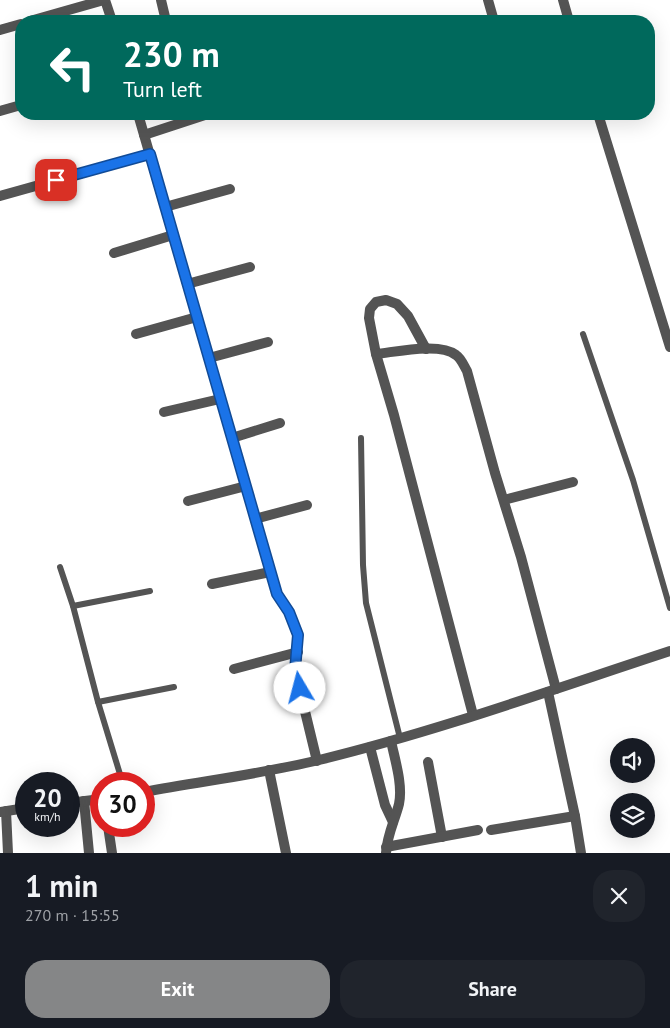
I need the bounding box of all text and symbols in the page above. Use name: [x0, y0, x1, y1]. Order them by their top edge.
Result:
text: 230 m: [123, 31, 220, 77]
icon: left: [40, 35, 105, 100]
text: Turn left: [123, 75, 202, 103]
pin: [35, 159, 77, 201]
icon: arrive: [42, 166, 70, 194]
position arrow: [273, 661, 325, 713]
map controls: [610, 738, 655, 838]
button: sound: [610, 738, 655, 783]
speed limit sign: 30: [90, 772, 155, 837]
text: 20: [33, 782, 62, 814]
button: layers: [610, 793, 655, 838]
text: km/h: [34, 809, 61, 824]
text: 1 min: [25, 866, 98, 905]
button: close: [593, 870, 645, 922]
text: 270 m · 15:55: [25, 905, 120, 925]
button: Exit: [25, 960, 330, 1018]
button: Share: [340, 960, 645, 1018]

